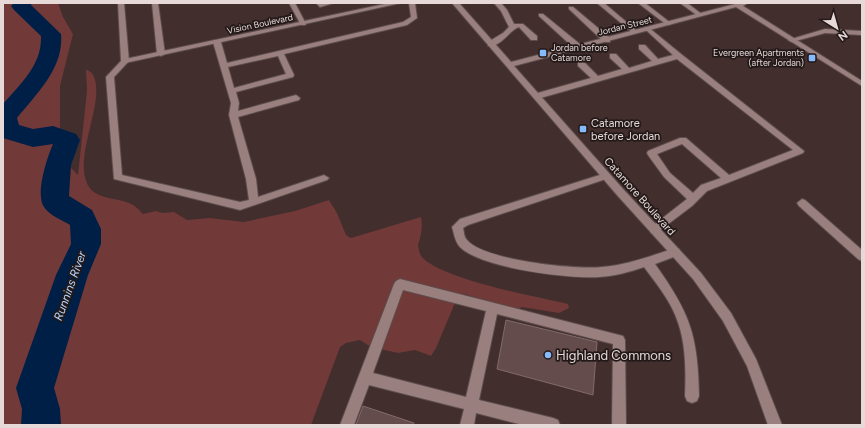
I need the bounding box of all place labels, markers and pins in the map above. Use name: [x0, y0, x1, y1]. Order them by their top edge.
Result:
place label: Jordan before Catamore: [551, 42, 608, 63]
place label: Evergreen Apartments (after Jordan): [713, 47, 804, 68]
marker: Jordan before Catamore: [538, 48, 548, 58]
marker: Evergreen Apartments (after Jordan): [807, 53, 817, 63]
place label: Catamore before Jordan: [591, 117, 660, 143]
marker: Catamore before Jordan: [578, 124, 588, 134]
place label: Highland Commons: [556, 348, 671, 363]
marker: Highland Commons: [543, 350, 553, 360]

